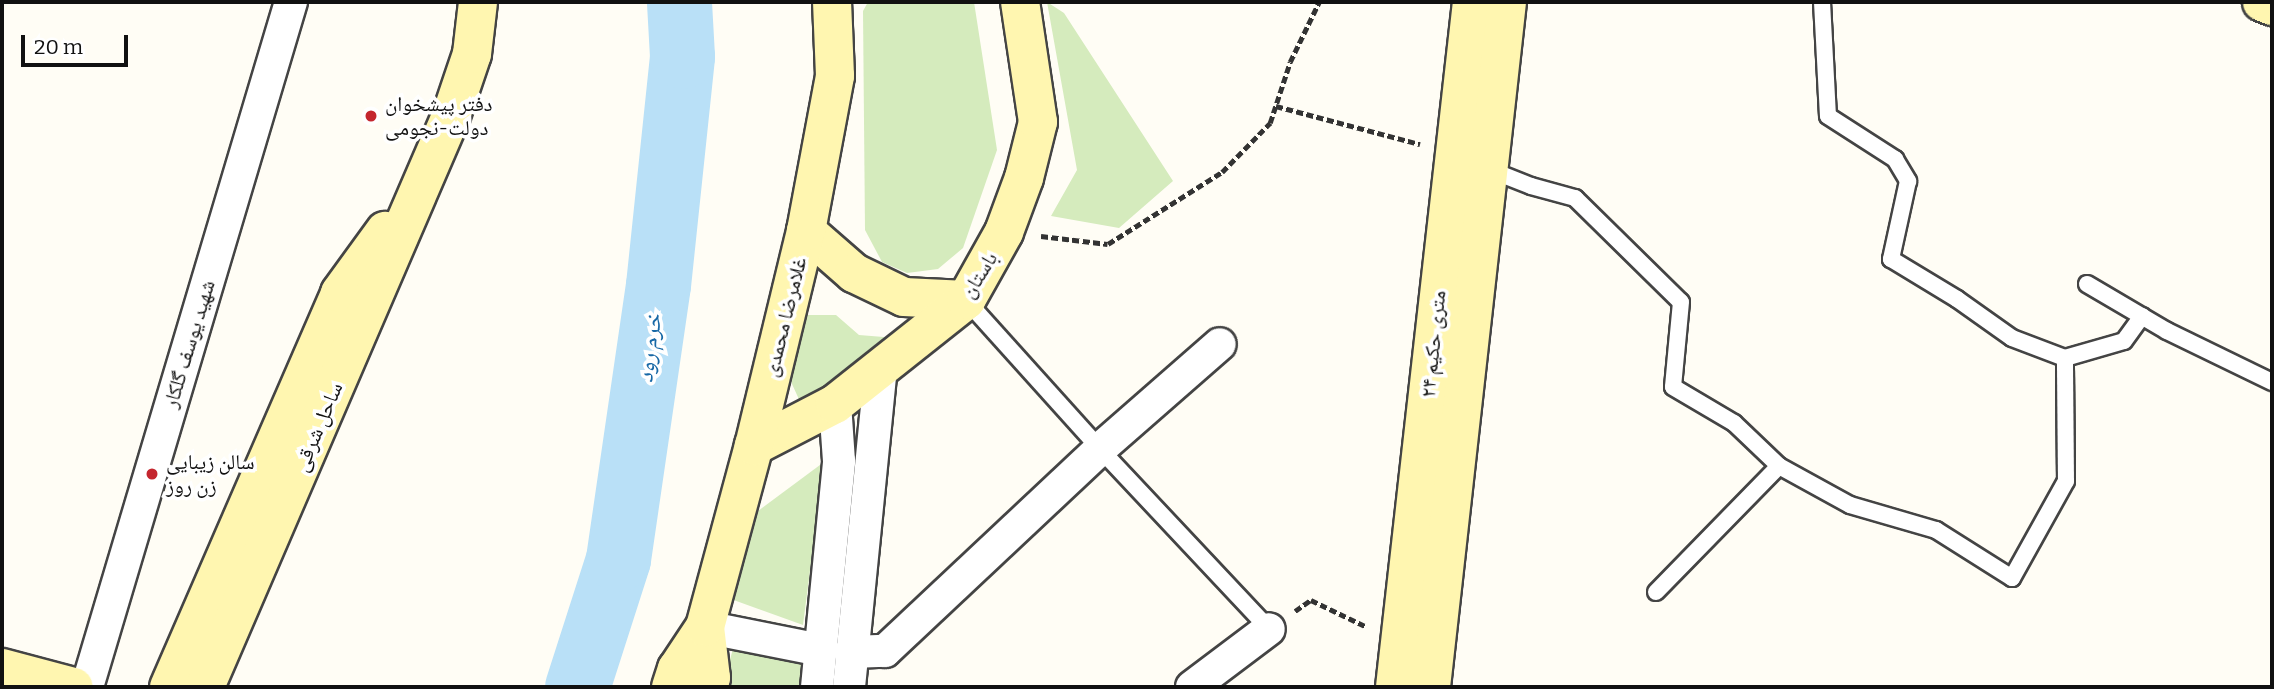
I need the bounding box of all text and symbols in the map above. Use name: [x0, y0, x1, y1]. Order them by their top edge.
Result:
scale bar: [24, 21, 131, 65]
text: 20 m: [34, 34, 83, 60]
place label: دفتر پیشخوان دولت-نجومی: [385, 91, 493, 141]
marker: دفتر پیشخوان دولت-نجومی: [363, 108, 379, 124]
street label: باستان: [955, 247, 1003, 303]
street label: غلامرضا محمدی: [758, 254, 812, 380]
street label: شهید یوسف گلکار: [158, 277, 220, 411]
street label: ۲۴ متری حکیم: [1415, 289, 1451, 399]
water label: خرم رود: [631, 312, 667, 384]
street label: ساحل شرقی: [288, 379, 348, 475]
place label: سالن زیبایی زن روز: [166, 449, 254, 499]
marker: سالن زیبایی زن روز: [144, 466, 160, 482]

